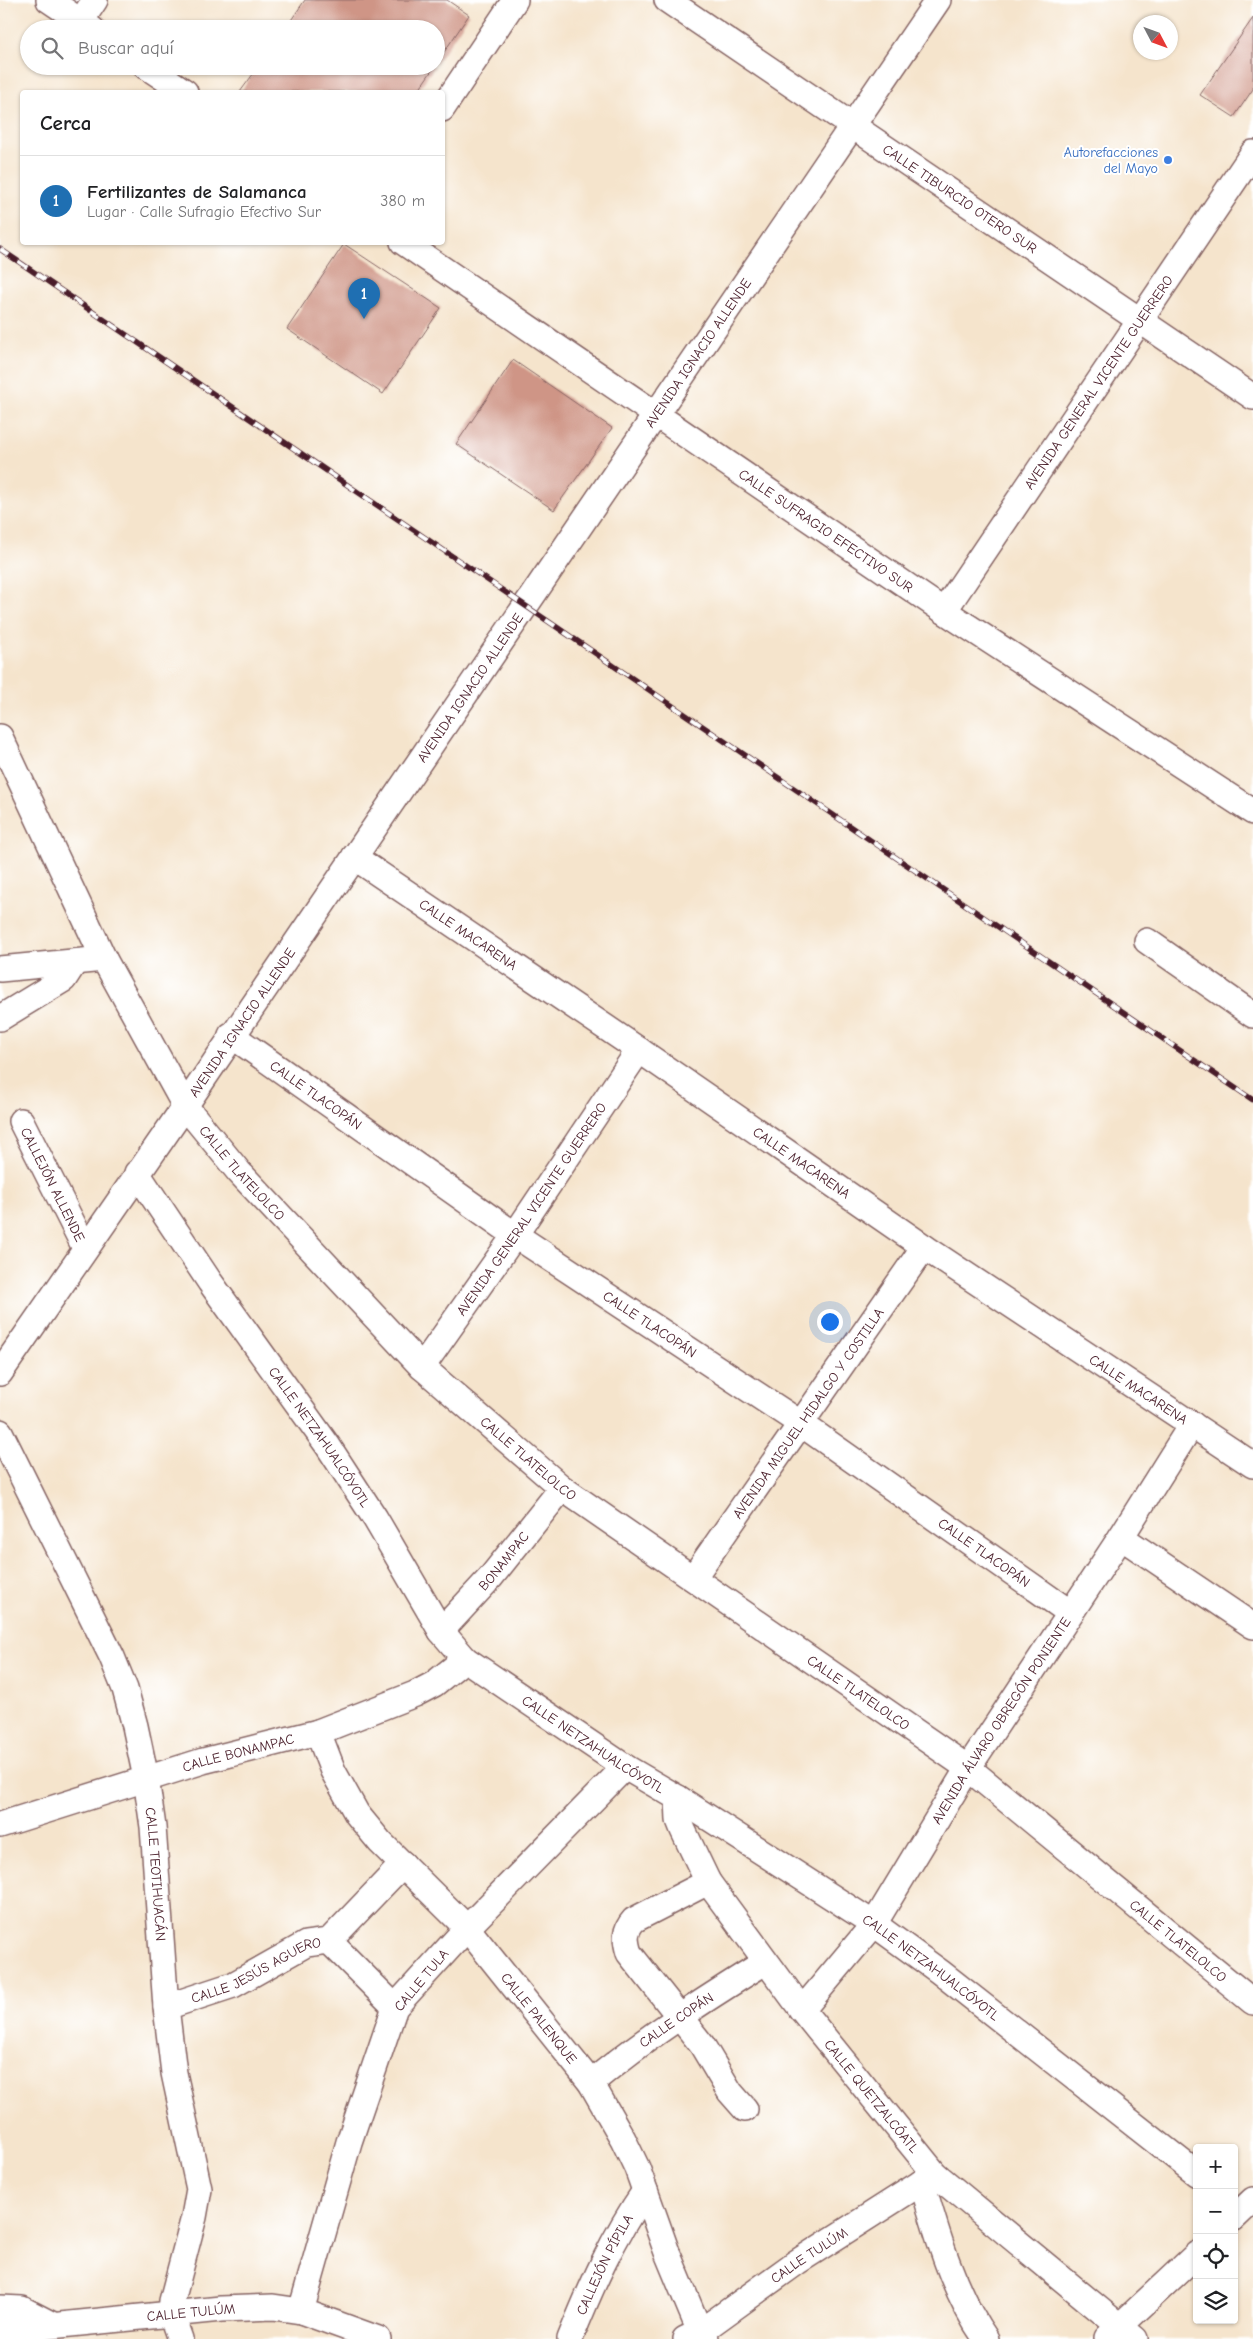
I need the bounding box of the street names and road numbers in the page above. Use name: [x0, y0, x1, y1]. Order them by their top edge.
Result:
street label: CALLE TIBURCIO OTERO SUR: [879, 141, 1040, 257]
street label: AVENIDA GENERAL VICENTE GUERRERO: [1021, 272, 1177, 493]
street label: AVENIDA IGNACIO ALLENDE: [641, 275, 755, 431]
street label: CALLE SUFRAGIO EFECTIVO SUR: [735, 465, 916, 596]
street label: AVENIDA IGNACIO ALLENDE: [414, 610, 527, 766]
street label: CALLE MACARENA: [416, 896, 520, 974]
street label: AVENIDA IGNACIO ALLENDE: [186, 945, 299, 1101]
street label: CALLE TLACOPÁN: [266, 1057, 365, 1133]
street label: AVENIDA GENERAL VICENTE GUERRERO: [453, 1100, 610, 1319]
street label: CALLE TLATELOLCO: [195, 1122, 288, 1224]
street label: CALLE MACARENA: [749, 1123, 853, 1202]
street label: CALLEJÓN ALLENDE: [17, 1125, 88, 1245]
street label: CALLE TLACOPÁN: [600, 1287, 700, 1361]
street label: AVENIDA MIGUEL HIDALGO Y COSTILLA: [729, 1305, 888, 1522]
street label: CALLE MACARENA: [1086, 1351, 1191, 1428]
street label: CALLE NETZAHUALCÓYOTL: [265, 1364, 374, 1511]
street label: CALLE TLATELOLCO: [477, 1413, 579, 1504]
street label: CALLE TLACOPÁN: [935, 1515, 1033, 1591]
street label: BONAMPAC: [475, 1528, 533, 1594]
street label: AVENIDA ÁLVARO OBREGÓN PONIENTE: [928, 1614, 1075, 1827]
street label: CALLE TLATELOLCO: [804, 1652, 913, 1734]
street label: CALLE NETZAHUALCÓYOTL: [518, 1692, 667, 1797]
street label: CALLE BONAMPAC: [180, 1730, 296, 1776]
street label: CALLE TEOTIHUACÁN: [141, 1806, 169, 1942]
street label: CALLE TLATELOLCO: [1126, 1896, 1230, 1986]
street label: CALLE NETZAHUALCÓYOTL: [859, 1911, 1003, 2024]
street label: CALLE JESÚS AGUERO: [189, 1934, 322, 2007]
street label: CALLE TULA: [390, 1946, 452, 2015]
street label: CALLE PALENQUE: [497, 1969, 580, 2067]
street label: CALLE COPÁN: [636, 1989, 717, 2052]
street label: CALLE QUETZALCÓATL: [820, 2036, 922, 2156]
street label: CALLEJÓN PÍPILA: [573, 2211, 637, 2318]
street label: CALLE TULÚM: [767, 2224, 851, 2287]
street label: CALLE TULÚM: [146, 2300, 236, 2325]

